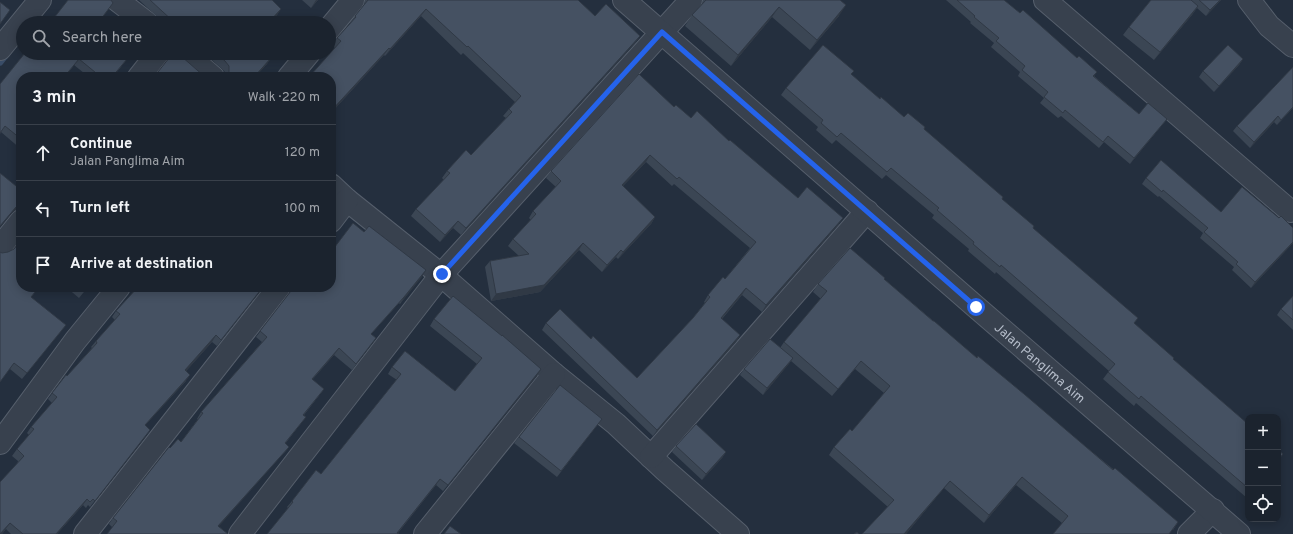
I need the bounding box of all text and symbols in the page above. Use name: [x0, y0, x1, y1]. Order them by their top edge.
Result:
search box: [16, 16, 336, 60]
icon: search: [30, 27, 52, 49]
text: Search here: [62, 29, 142, 48]
text: 3 min: [32, 87, 76, 109]
text: Walk · 220 m: [248, 90, 320, 106]
text: Continue: [70, 135, 132, 154]
icon: ahead: [32, 142, 54, 164]
text: 120 m: [285, 145, 320, 161]
text: Jalan Panglima Aim: [70, 154, 185, 170]
icon: left: [32, 198, 54, 220]
text: Turn left: [70, 199, 130, 218]
text: 100 m: [284, 201, 320, 217]
icon: arrive: [32, 254, 54, 276]
text: Arrive at destination: [70, 255, 213, 274]
route end: [433, 265, 451, 283]
route start: [967, 298, 985, 316]
street label: Jalan Panglima Aim: [990, 320, 1088, 408]
map controls: [1245, 414, 1281, 522]
button: +: [1245, 414, 1281, 450]
button: −: [1245, 450, 1281, 486]
button: locate: [1245, 486, 1281, 522]

